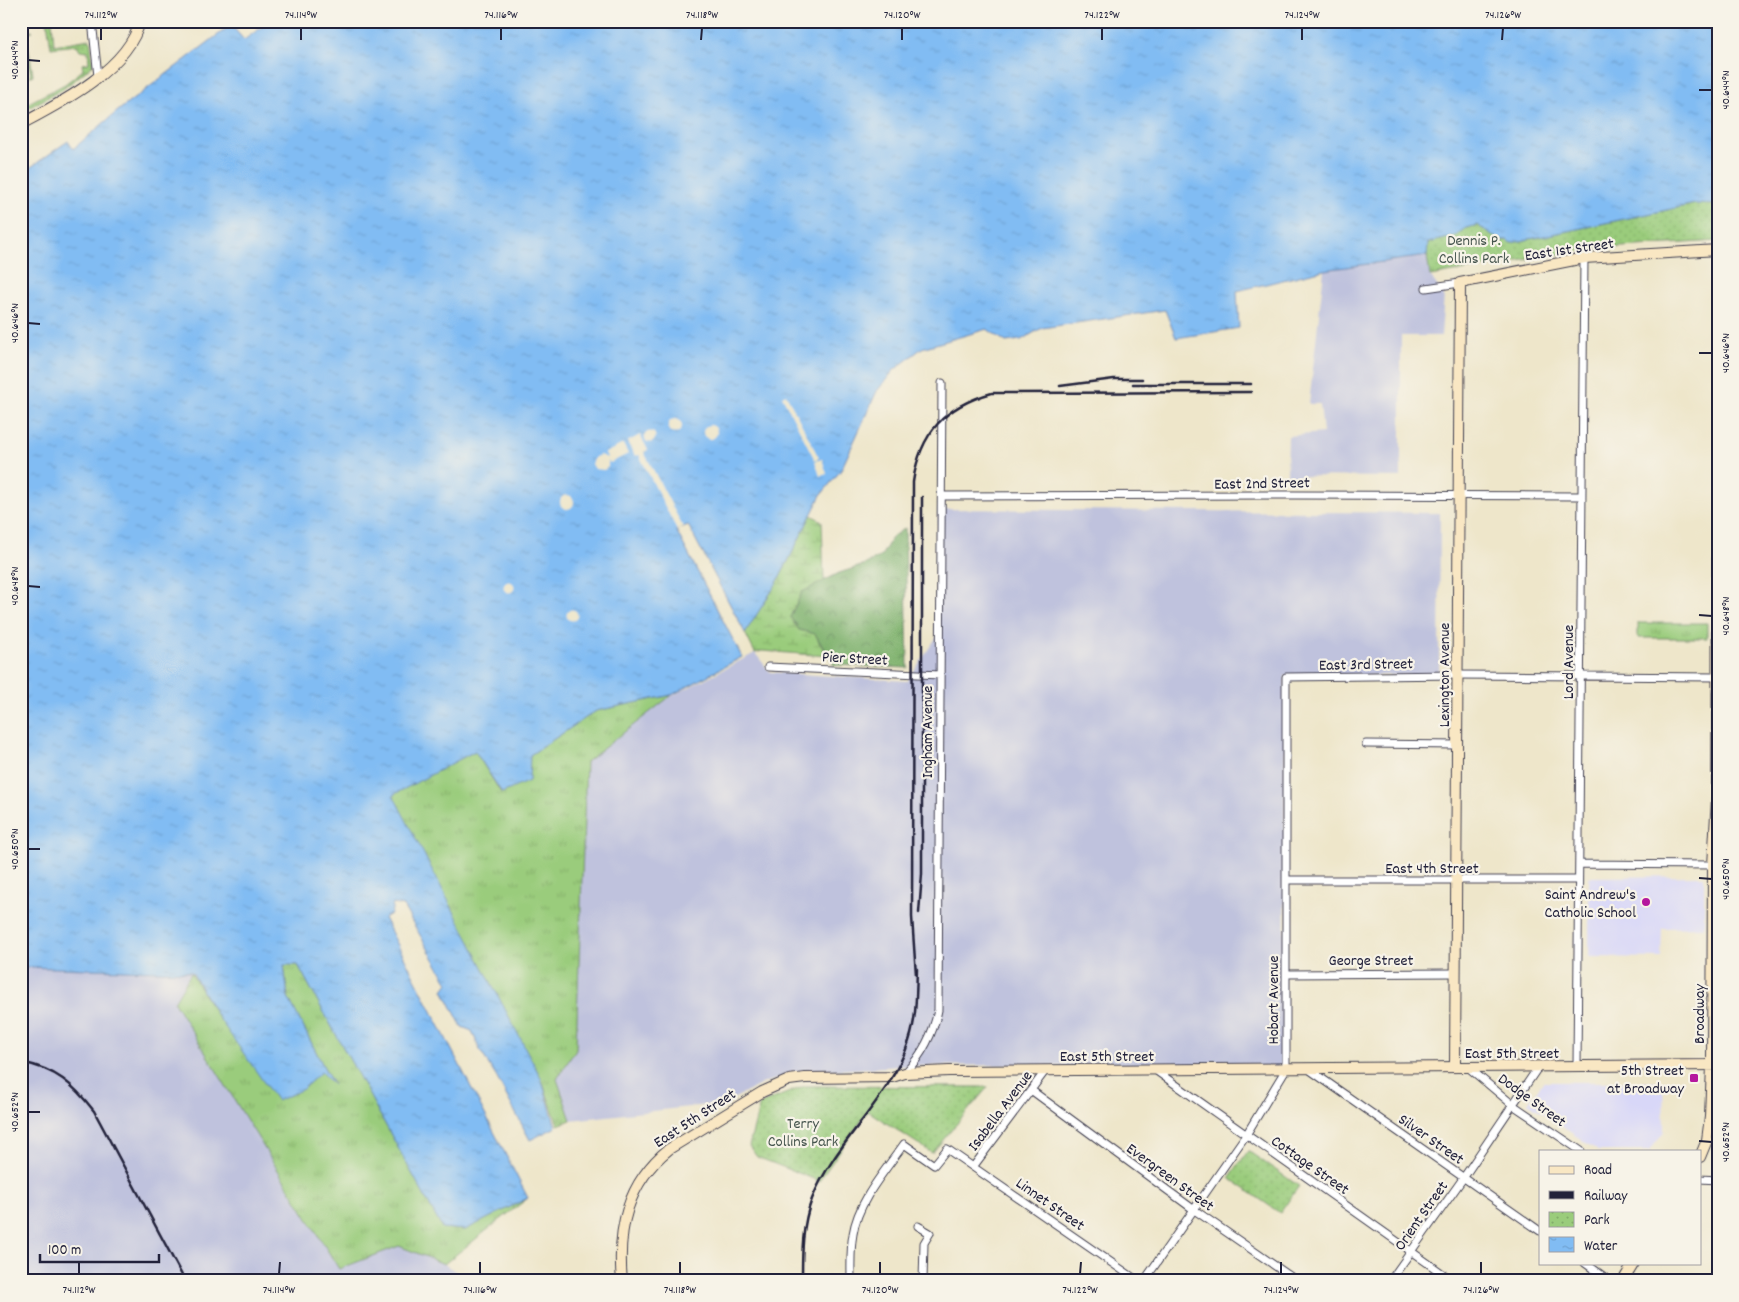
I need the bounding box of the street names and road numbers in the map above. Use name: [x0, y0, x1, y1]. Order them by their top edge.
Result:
street label: East 1st Street: [1523, 233, 1615, 268]
street label: East 2nd Street: [1214, 472, 1310, 497]
street label: Lexington Avenue: [1434, 623, 1457, 727]
street label: Lord Avenue: [1558, 625, 1581, 699]
street label: Pier Street: [821, 646, 888, 673]
street label: East 3rd Street: [1319, 653, 1413, 678]
street label: Ingham Avenue: [917, 686, 940, 778]
street label: East 4th Street: [1385, 858, 1479, 881]
street label: George Street: [1329, 950, 1413, 973]
street label: Hobart Avenue: [1263, 955, 1286, 1045]
street label: Broadway: [1689, 984, 1712, 1044]
street label: East 5th Street: [1465, 1043, 1559, 1066]
street label: East 5th Street: [1060, 1046, 1154, 1069]
street label: Isabella Avenue: [963, 1066, 1039, 1157]
street label: Dodge Street: [1493, 1068, 1571, 1134]
street label: East 5th Street: [650, 1084, 741, 1154]
street label: Silver Street: [1393, 1109, 1468, 1171]
street label: Cottage Street: [1266, 1131, 1353, 1202]
street label: Evergreen Street: [1121, 1138, 1218, 1218]
street label: Linnet Street: [1010, 1173, 1089, 1237]
street label: Orient Street: [1389, 1177, 1455, 1256]

